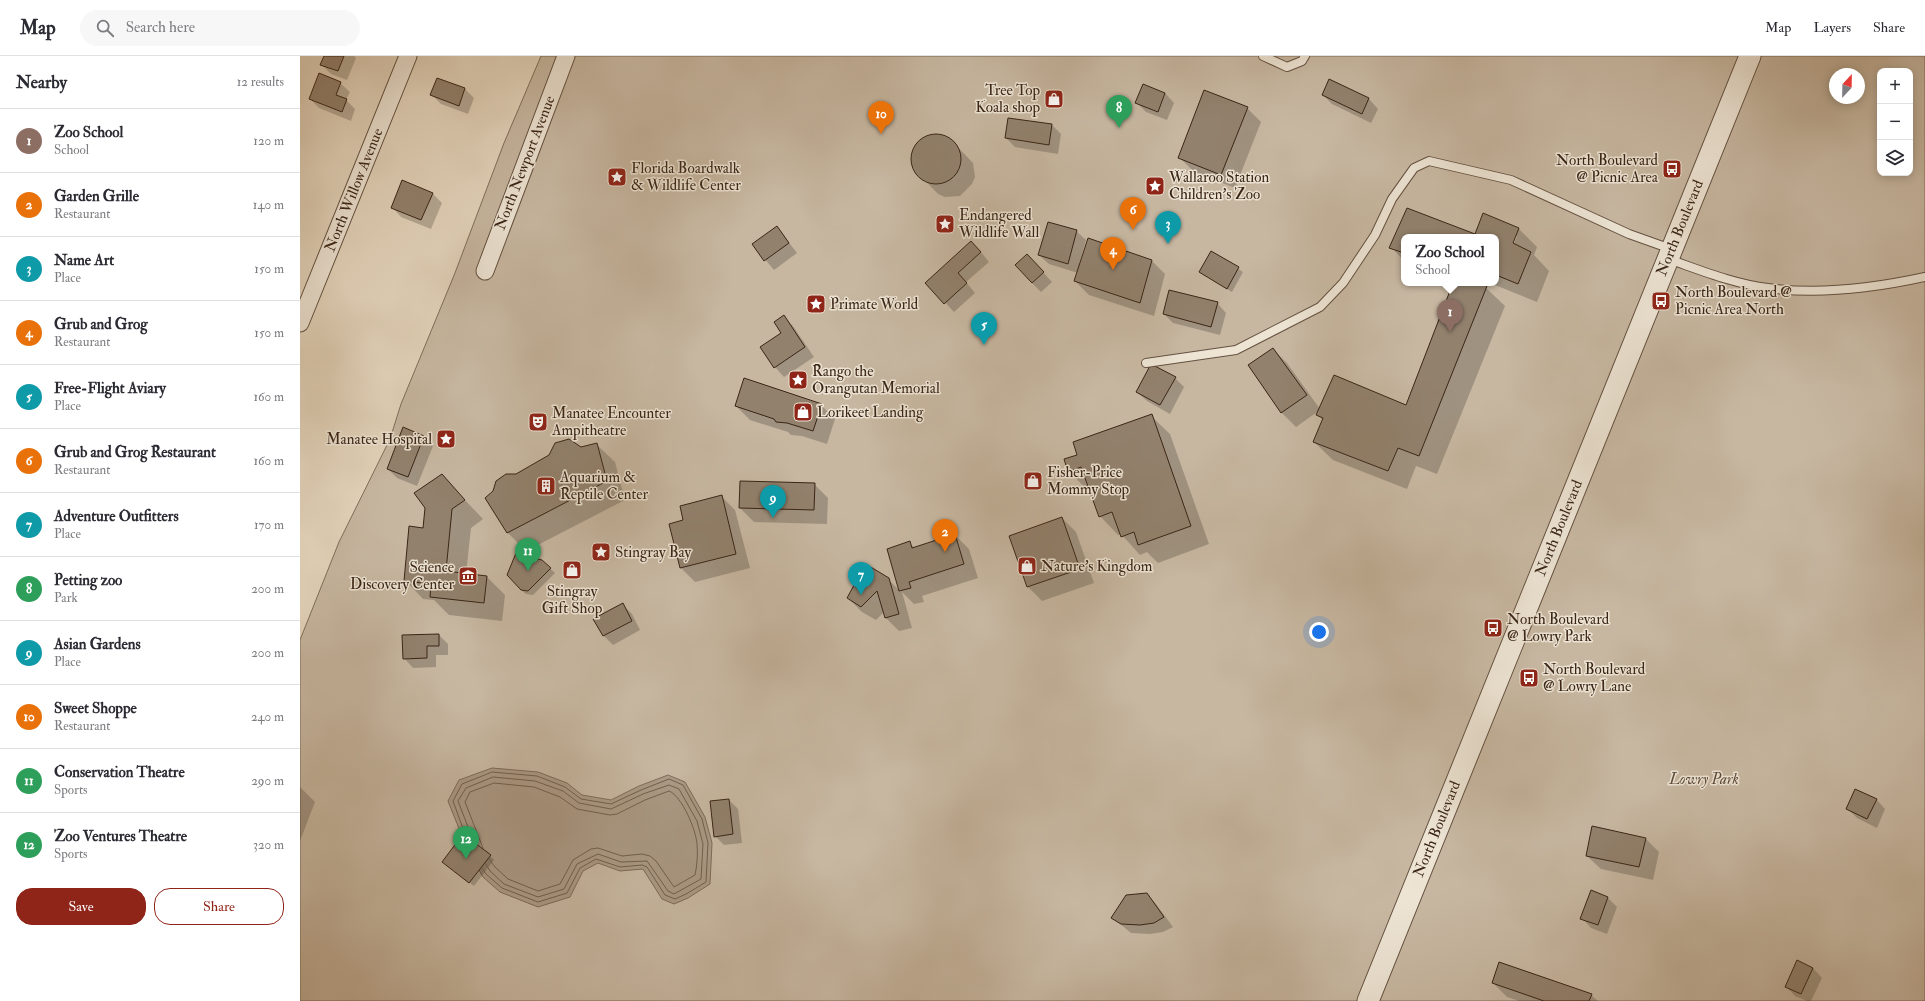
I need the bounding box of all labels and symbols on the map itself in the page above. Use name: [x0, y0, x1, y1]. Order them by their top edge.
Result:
north arrow: [1829, 68, 1865, 104]
place label: Tree Top Koala shop: [975, 81, 1040, 118]
shop icon: Tree Top Koala shop: [1043, 88, 1065, 110]
street label: North Newport Avenue: [491, 93, 560, 233]
pin: 8: [1106, 95, 1132, 128]
pin: 10: [868, 101, 894, 134]
street label: North Willow Avenue: [321, 125, 387, 255]
place label: North Boulevard @ Picnic Area: [1556, 151, 1659, 187]
bus stop icon: North Boulevard @ Picnic Area: [1661, 158, 1683, 180]
place label: Florida Boardwalk & Wildlife Center: [631, 159, 741, 195]
place icon: Florida Boardwalk & Wildlife Center: [606, 166, 628, 188]
place label: Wallaroo Station Children's Zoo: [1168, 168, 1269, 204]
place icon: Wallaroo Station Children's Zoo: [1144, 175, 1166, 197]
street label: North Boulevard: [1652, 177, 1708, 279]
pin: 6: [1120, 197, 1146, 230]
place label: Endangered Wildlife Wall: [958, 206, 1039, 242]
pin: 3: [1155, 211, 1181, 244]
place icon: Endangered Wildlife Wall: [934, 213, 956, 235]
pin: 4: [1100, 237, 1126, 270]
place label: North Boulevard @ Picnic Area North: [1675, 283, 1792, 319]
bus stop icon: North Boulevard @ Picnic Area North: [1650, 290, 1672, 312]
place icon: Primate World: [805, 293, 827, 315]
place label: Primate World: [830, 295, 919, 314]
pin: 1: [1437, 299, 1463, 332]
pin: 5: [971, 312, 997, 345]
place label: Rango the Orangutan Memorial: [812, 362, 940, 398]
place icon: Rango the Orangutan Memorial: [787, 369, 809, 391]
shop icon: Lorikeet Landing: [792, 401, 814, 423]
place label: Lorikeet Landing: [817, 403, 924, 422]
place label: Manatee Encounter Ampitheatre: [551, 404, 671, 441]
theatre icon: Manatee Encounter Ampitheatre: [527, 411, 549, 433]
place icon: Manatee Hospital: [435, 428, 457, 450]
place label: Manatee Hospital: [326, 430, 432, 450]
place label: Fisher-Price Mommy Stop: [1047, 463, 1130, 500]
place label: Aquarium & Reptile Center: [559, 468, 649, 505]
shop icon: Fisher-Price Mommy Stop: [1022, 470, 1044, 492]
building icon: Aquarium & Reptile Center: [535, 475, 557, 497]
street label: North Boulevard: [1531, 477, 1587, 579]
pin: 9: [760, 485, 786, 518]
pin: 2: [932, 519, 958, 552]
pin: 11: [515, 538, 541, 571]
place icon: Stingray Bay: [590, 541, 612, 563]
place label: Stingray Bay: [615, 543, 692, 562]
shop icon: Nature's Kingdom: [1016, 555, 1038, 577]
place label: Nature's Kingdom: [1041, 557, 1153, 576]
place label: Science Discovery Center: [350, 558, 454, 594]
shop icon: Stingray Gift Shop: [561, 559, 583, 581]
pin: 7: [848, 562, 874, 595]
museum icon: Science Discovery Center: [457, 565, 479, 587]
place label: Stingray Gift Shop: [542, 582, 603, 619]
place label: North Boulevard @ Lowry Park: [1507, 610, 1610, 646]
bus stop icon: North Boulevard @ Lowry Park: [1482, 617, 1504, 639]
your location: [1309, 622, 1329, 642]
place label: North Boulevard @ Lowry Lane: [1543, 660, 1646, 696]
bus stop icon: North Boulevard @ Lowry Lane: [1518, 667, 1540, 689]
park label: Lowry Park: [1668, 770, 1739, 789]
street label: North Boulevard: [1409, 778, 1465, 880]
pin: 12: [453, 826, 479, 859]

